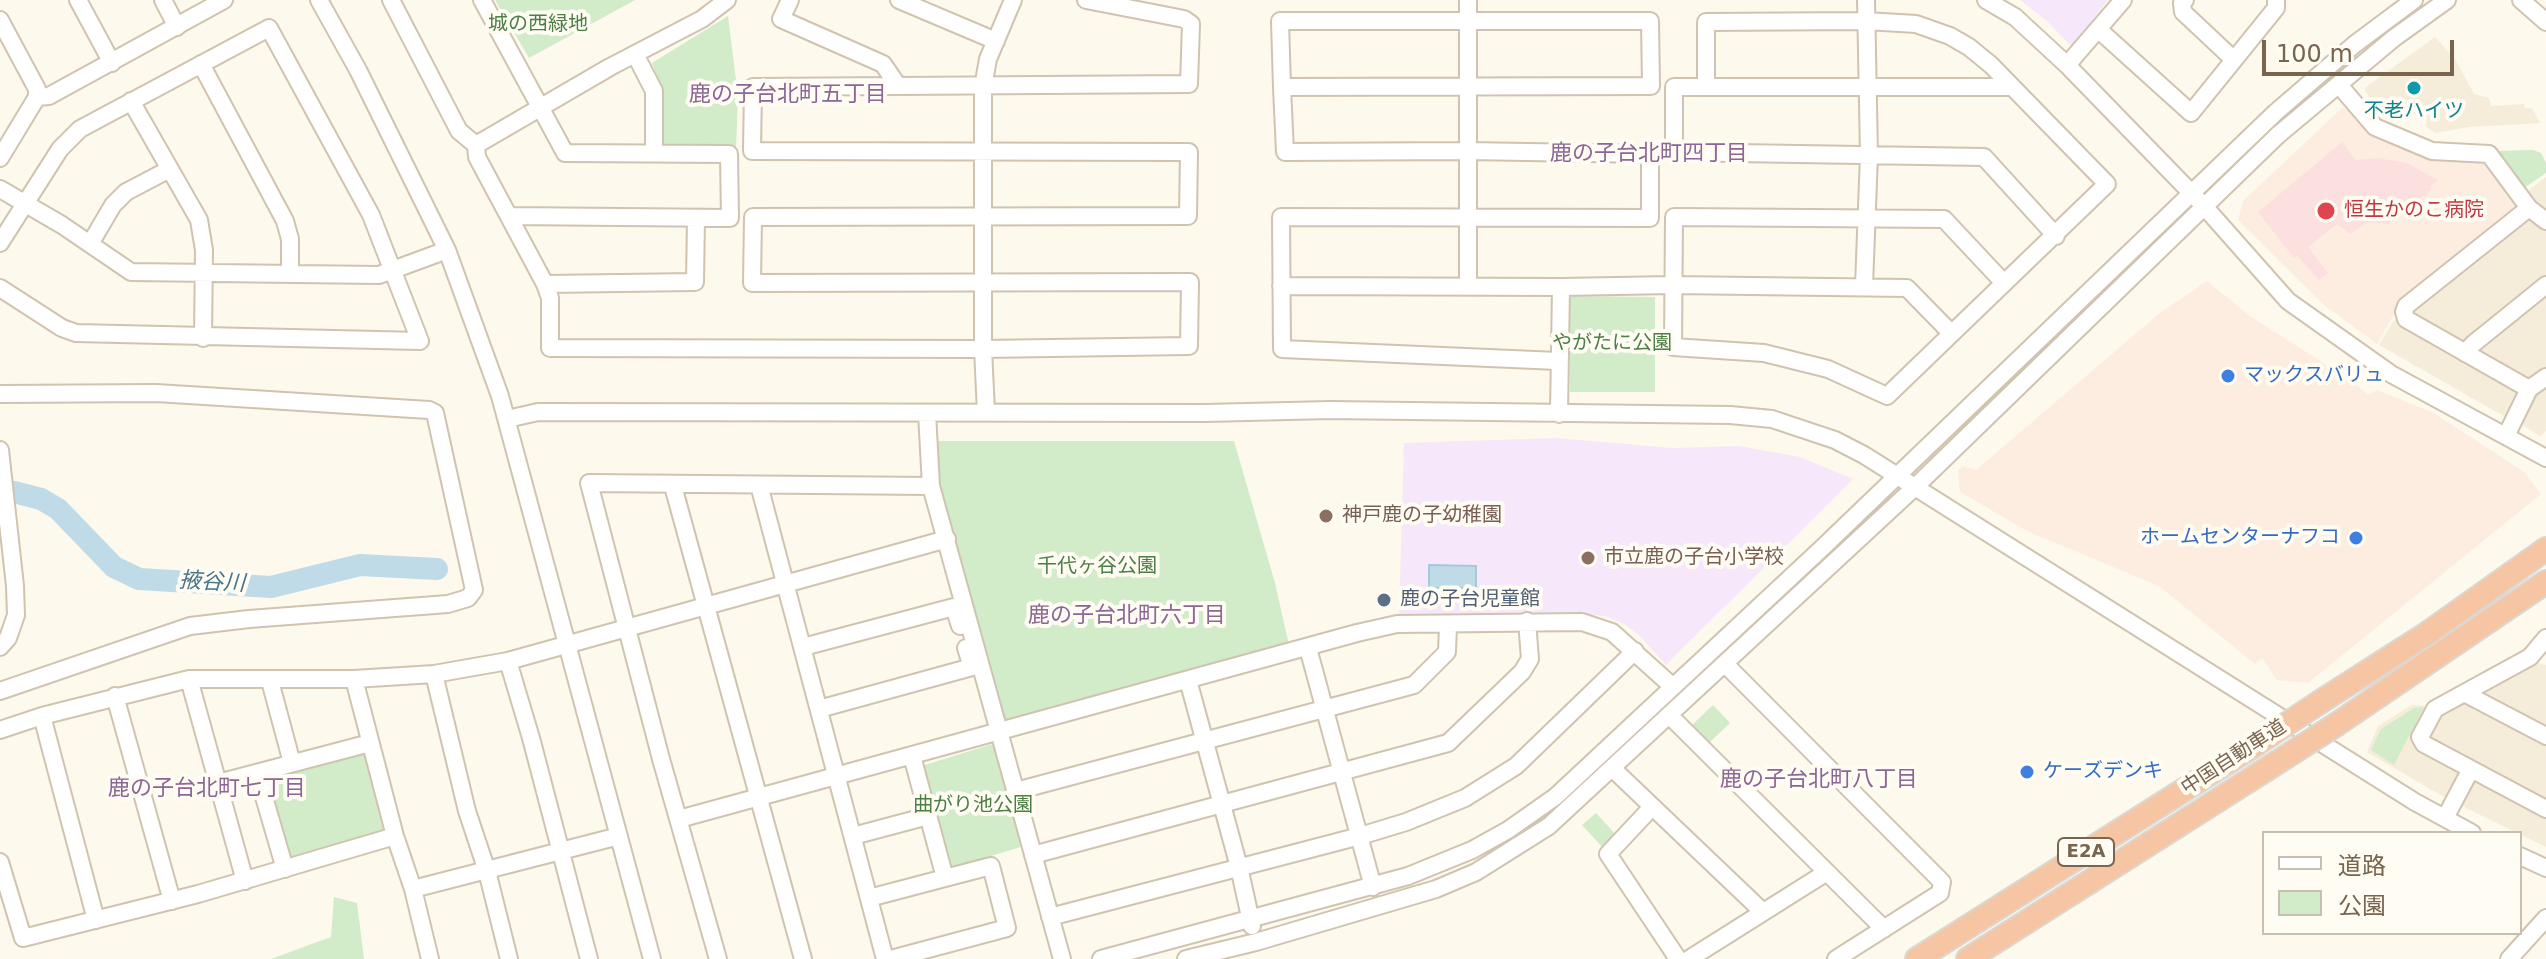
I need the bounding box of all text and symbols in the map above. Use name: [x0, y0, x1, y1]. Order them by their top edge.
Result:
park label: 城の西緑地: [488, 13, 588, 37]
scale bar: [2266, 24, 2458, 74]
text: 100 m: [2276, 40, 2353, 68]
marker: 不老ハイツ: [2405, 79, 2423, 97]
district label: 鹿の子台北町五丁目: [689, 82, 887, 108]
place label: 不老ハイツ: [2364, 100, 2464, 124]
district label: 鹿の子台北町四丁目: [1550, 141, 1748, 167]
place label: 恒生かのこ病院: [2344, 199, 2484, 223]
marker: 恒生かのこ病院: [2315, 200, 2337, 222]
park label: やがたに公園: [1552, 332, 1672, 356]
place label: マックスバリュ: [2244, 364, 2384, 388]
marker: マックスバリュ: [2219, 367, 2237, 385]
place label: 神戸鹿の子幼稚園: [1342, 504, 1502, 528]
marker: 神戸鹿の子幼稚園: [1317, 507, 1335, 525]
place label: ホームセンターナフコ: [2140, 526, 2340, 550]
marker: ホームセンターナフコ: [2347, 529, 2365, 547]
place label: 市立鹿の子台小学校: [1604, 546, 1784, 570]
marker: 市立鹿の子台小学校: [1579, 549, 1597, 567]
park label: 千代ヶ谷公園: [1037, 555, 1157, 579]
water label: 掖谷川: [178, 568, 246, 598]
place label: 鹿の子台児童館: [1400, 588, 1540, 612]
marker: 鹿の子台児童館: [1375, 591, 1393, 609]
district label: 鹿の子台北町六丁目: [1028, 603, 1226, 629]
street label: 中国自動車道: [2177, 715, 2291, 801]
place label: ケーズデンキ: [2043, 760, 2163, 784]
marker: ケーズデンキ: [2018, 763, 2036, 781]
district label: 鹿の子台北町八丁目: [1720, 767, 1918, 793]
district label: 鹿の子台北町七丁目: [108, 776, 306, 802]
park label: 曲がり池公園: [913, 794, 1033, 818]
legend: [2262, 831, 2522, 935]
road number: E2A: [2058, 838, 2114, 866]
text: 道路: [2338, 852, 2386, 880]
text: 公園: [2338, 892, 2386, 920]

